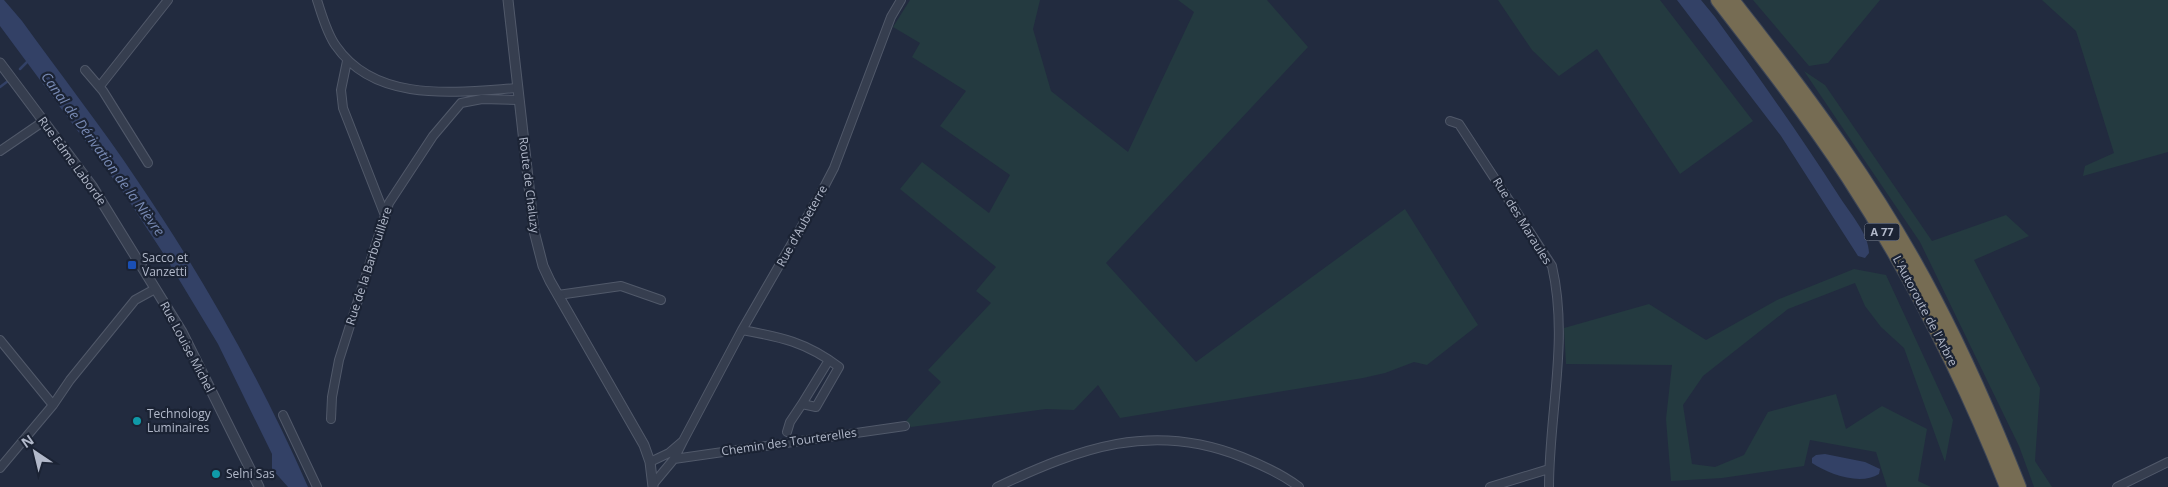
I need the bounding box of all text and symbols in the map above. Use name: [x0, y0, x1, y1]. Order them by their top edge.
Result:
water label: Canal de Dérivation de la Nièvre: [37, 68, 169, 240]
street label: Rue Edme Laborde: [34, 113, 111, 209]
street label: Route de Chaluzy: [515, 136, 544, 235]
street label: Rue des Maraules: [1489, 174, 1556, 268]
street label: Rue d'Aubeterre: [772, 182, 831, 270]
street label: Rue de la Barbouillère: [341, 204, 396, 327]
road number: A 77: [1864, 223, 1900, 240]
place label: Sacco et Vanzetti: [142, 249, 188, 280]
street label: L'Autoroute de l'Arbre: [1889, 252, 1962, 369]
marker: Sacco et Vanzetti: [126, 259, 138, 271]
street label: Rue Louise Michel: [156, 298, 219, 395]
place label: Technology Luminaires: [147, 405, 212, 436]
marker: Technology Luminaires: [131, 415, 143, 427]
street label: Chemin des Tourterelles: [720, 424, 858, 459]
north arrow: [10, 427, 60, 477]
text: N: [17, 430, 37, 452]
place label: Selni Sas: [226, 465, 275, 482]
marker: Selni Sas: [210, 468, 222, 480]

